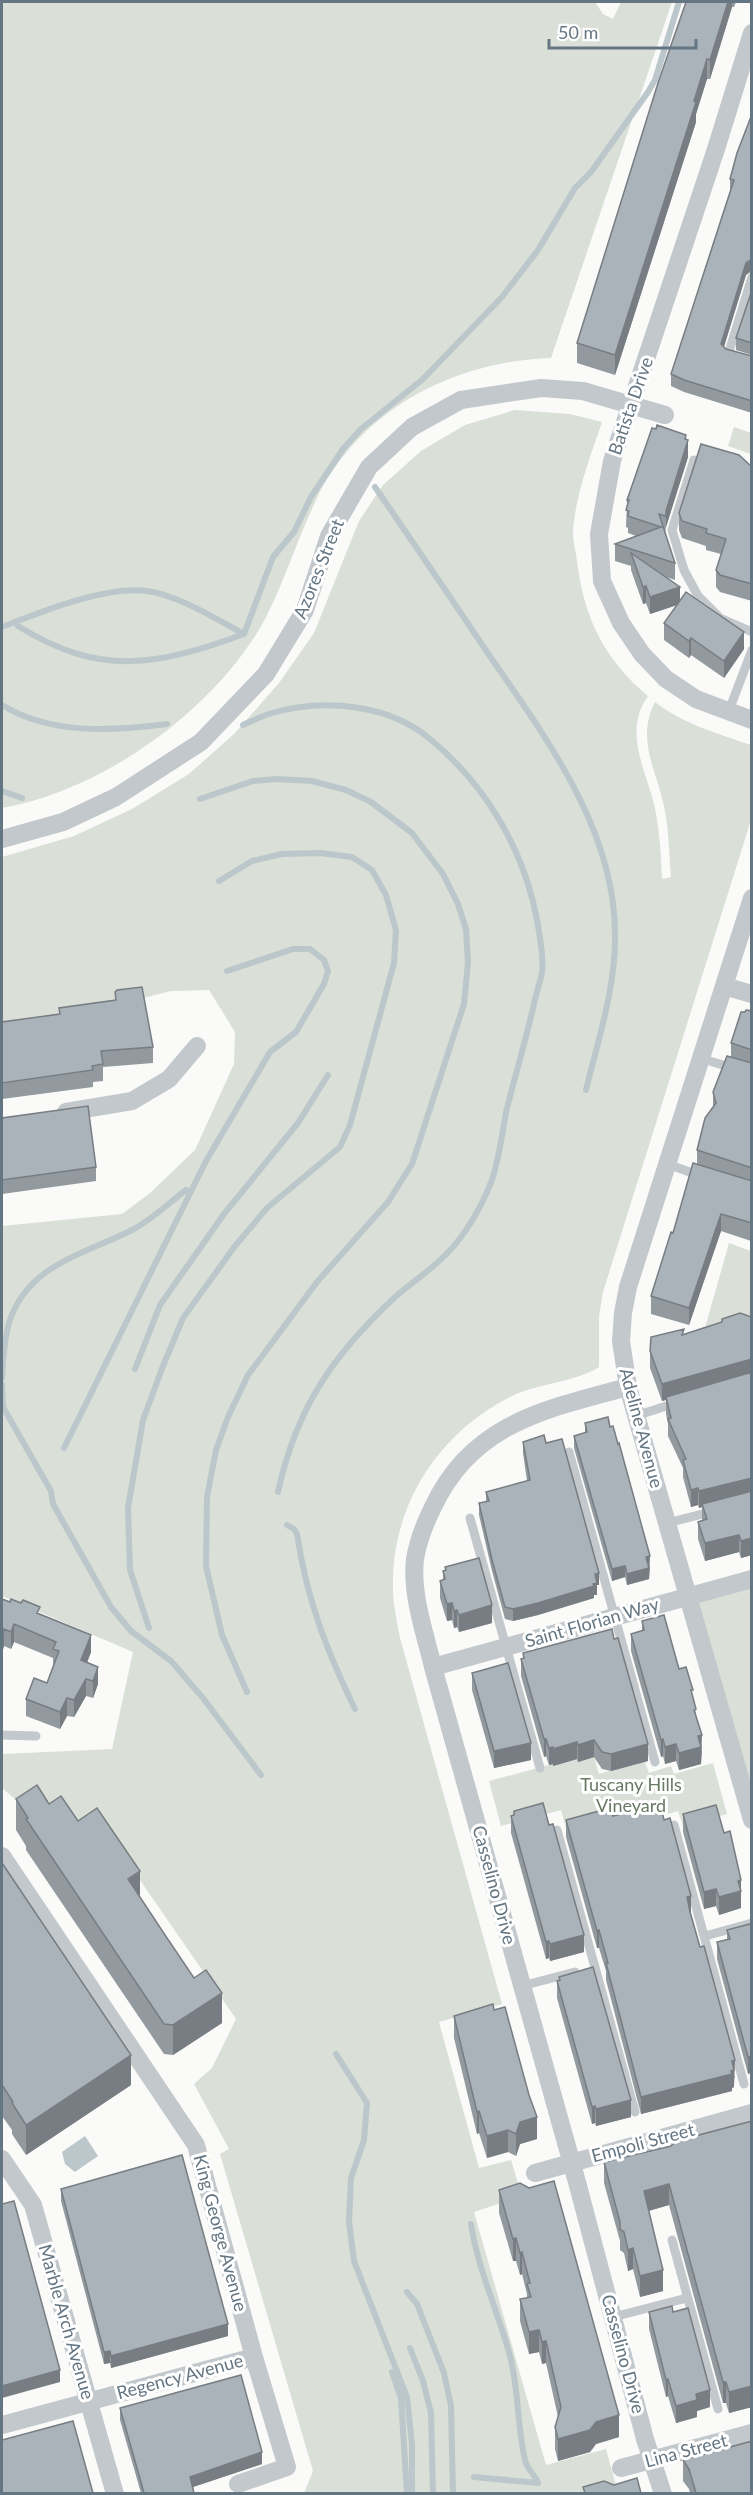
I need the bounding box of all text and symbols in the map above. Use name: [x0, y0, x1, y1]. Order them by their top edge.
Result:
scale bar: [549, 12, 696, 50]
text: 50 m: [558, 21, 598, 43]
street label: Batista Drive: [603, 354, 657, 458]
street label: Azores Street: [288, 515, 348, 622]
street label: Adeline Avenue: [615, 1365, 669, 1490]
street label: Saint Florian Way: [522, 1592, 662, 1652]
park label: Tuscany Hills Vineyard: [580, 1773, 682, 1816]
street label: Casselino Drive: [469, 1823, 521, 1947]
street label: Empoli Street: [589, 2118, 697, 2166]
street label: King George Avenue: [189, 2152, 253, 2314]
street label: Marble Arch Avenue: [34, 2242, 100, 2402]
street label: Casselino Drive: [598, 2292, 650, 2416]
street label: Regency Avenue: [114, 2349, 245, 2403]
street label: Lina Street: [642, 2428, 730, 2472]

